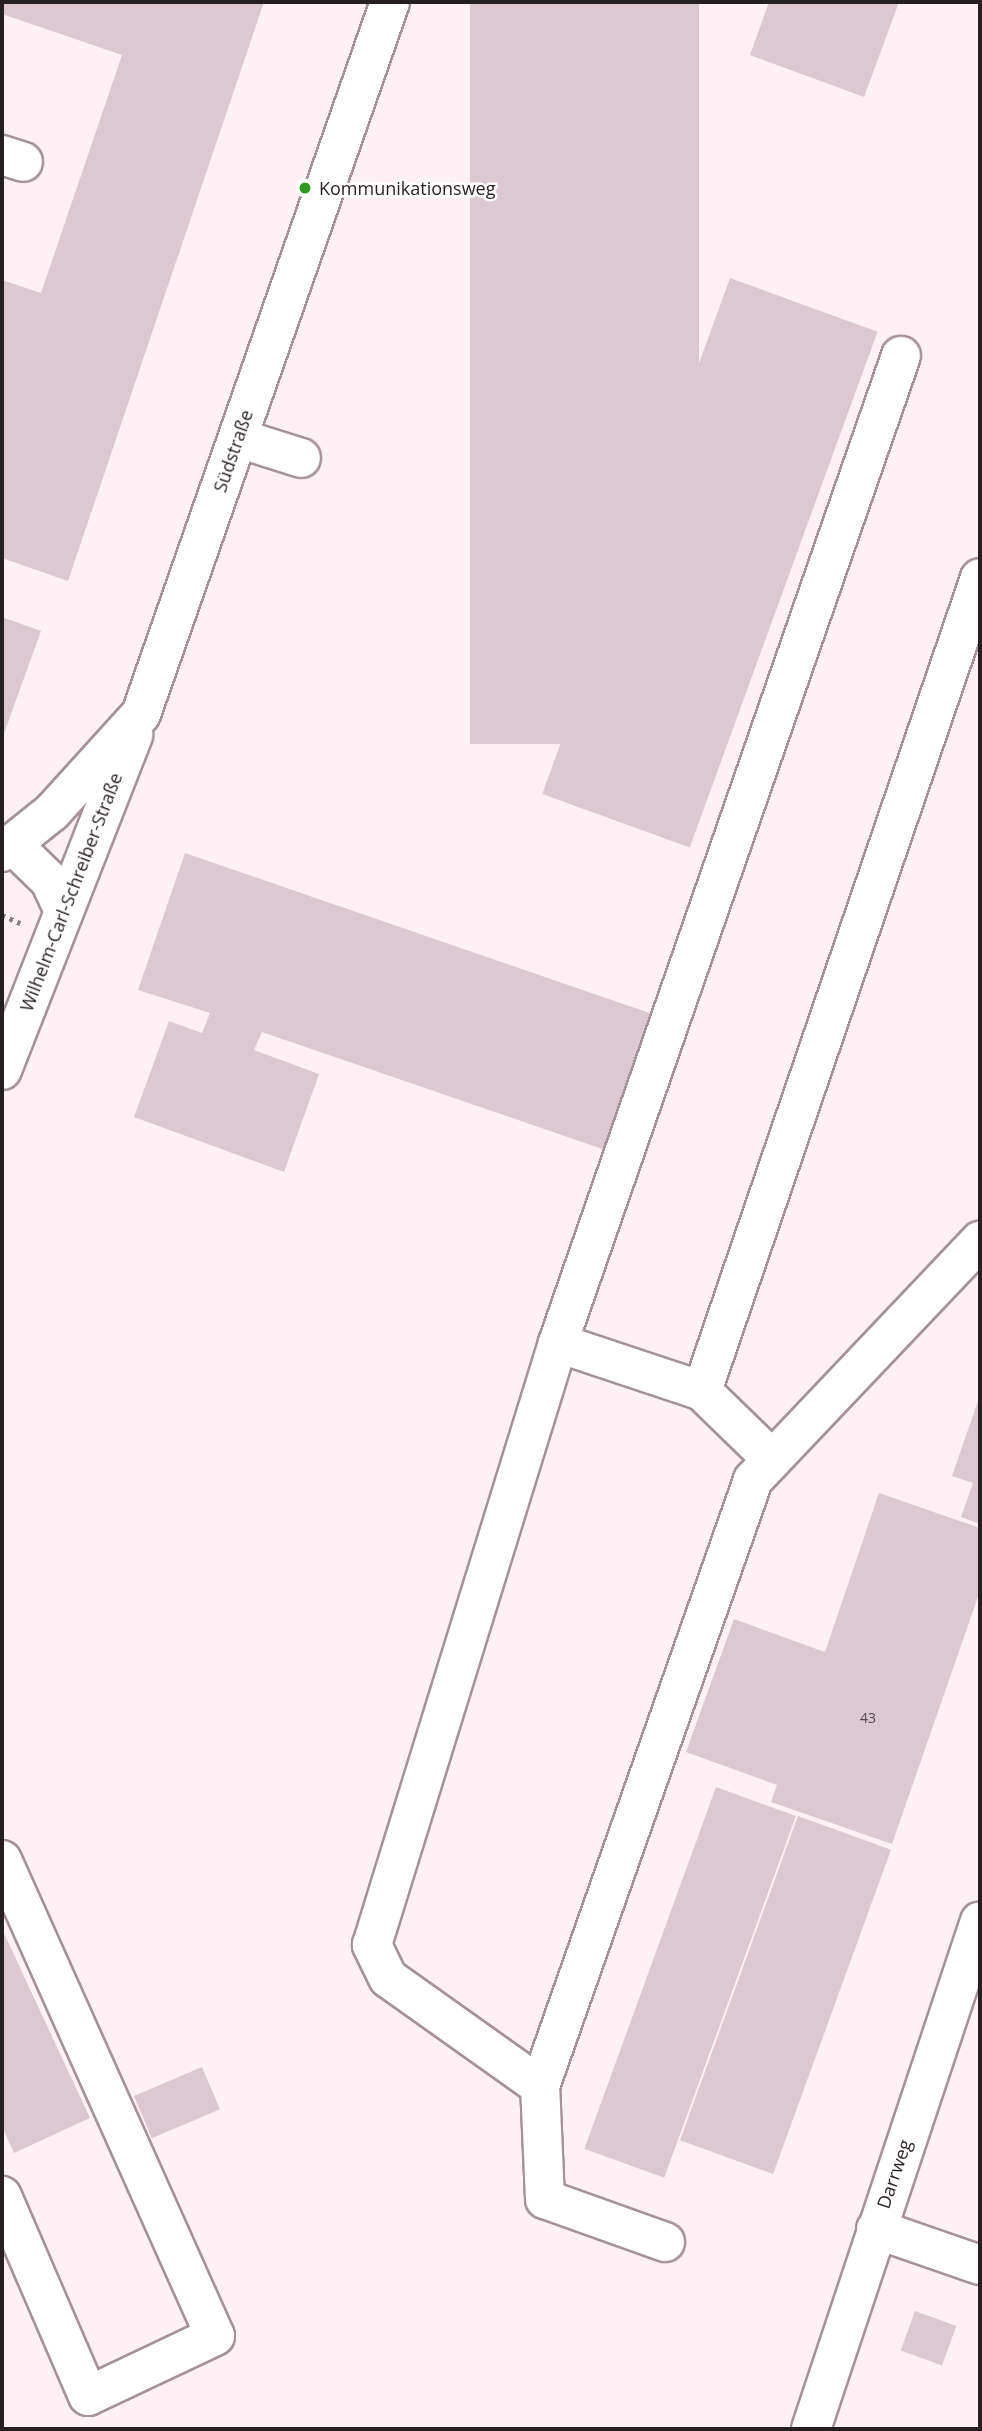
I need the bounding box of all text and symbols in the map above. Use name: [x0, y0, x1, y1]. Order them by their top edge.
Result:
place label: Kommunikationsweg: [319, 177, 495, 199]
marker: Kommunikationsweg: [297, 180, 313, 196]
street label: Südstraße: [209, 407, 257, 495]
street label: Wilhelm-Carl-Schreiber-Straße: [15, 770, 127, 1014]
house number: 43: [860, 1710, 876, 1726]
street label: Darrweg: [872, 2137, 916, 2211]

